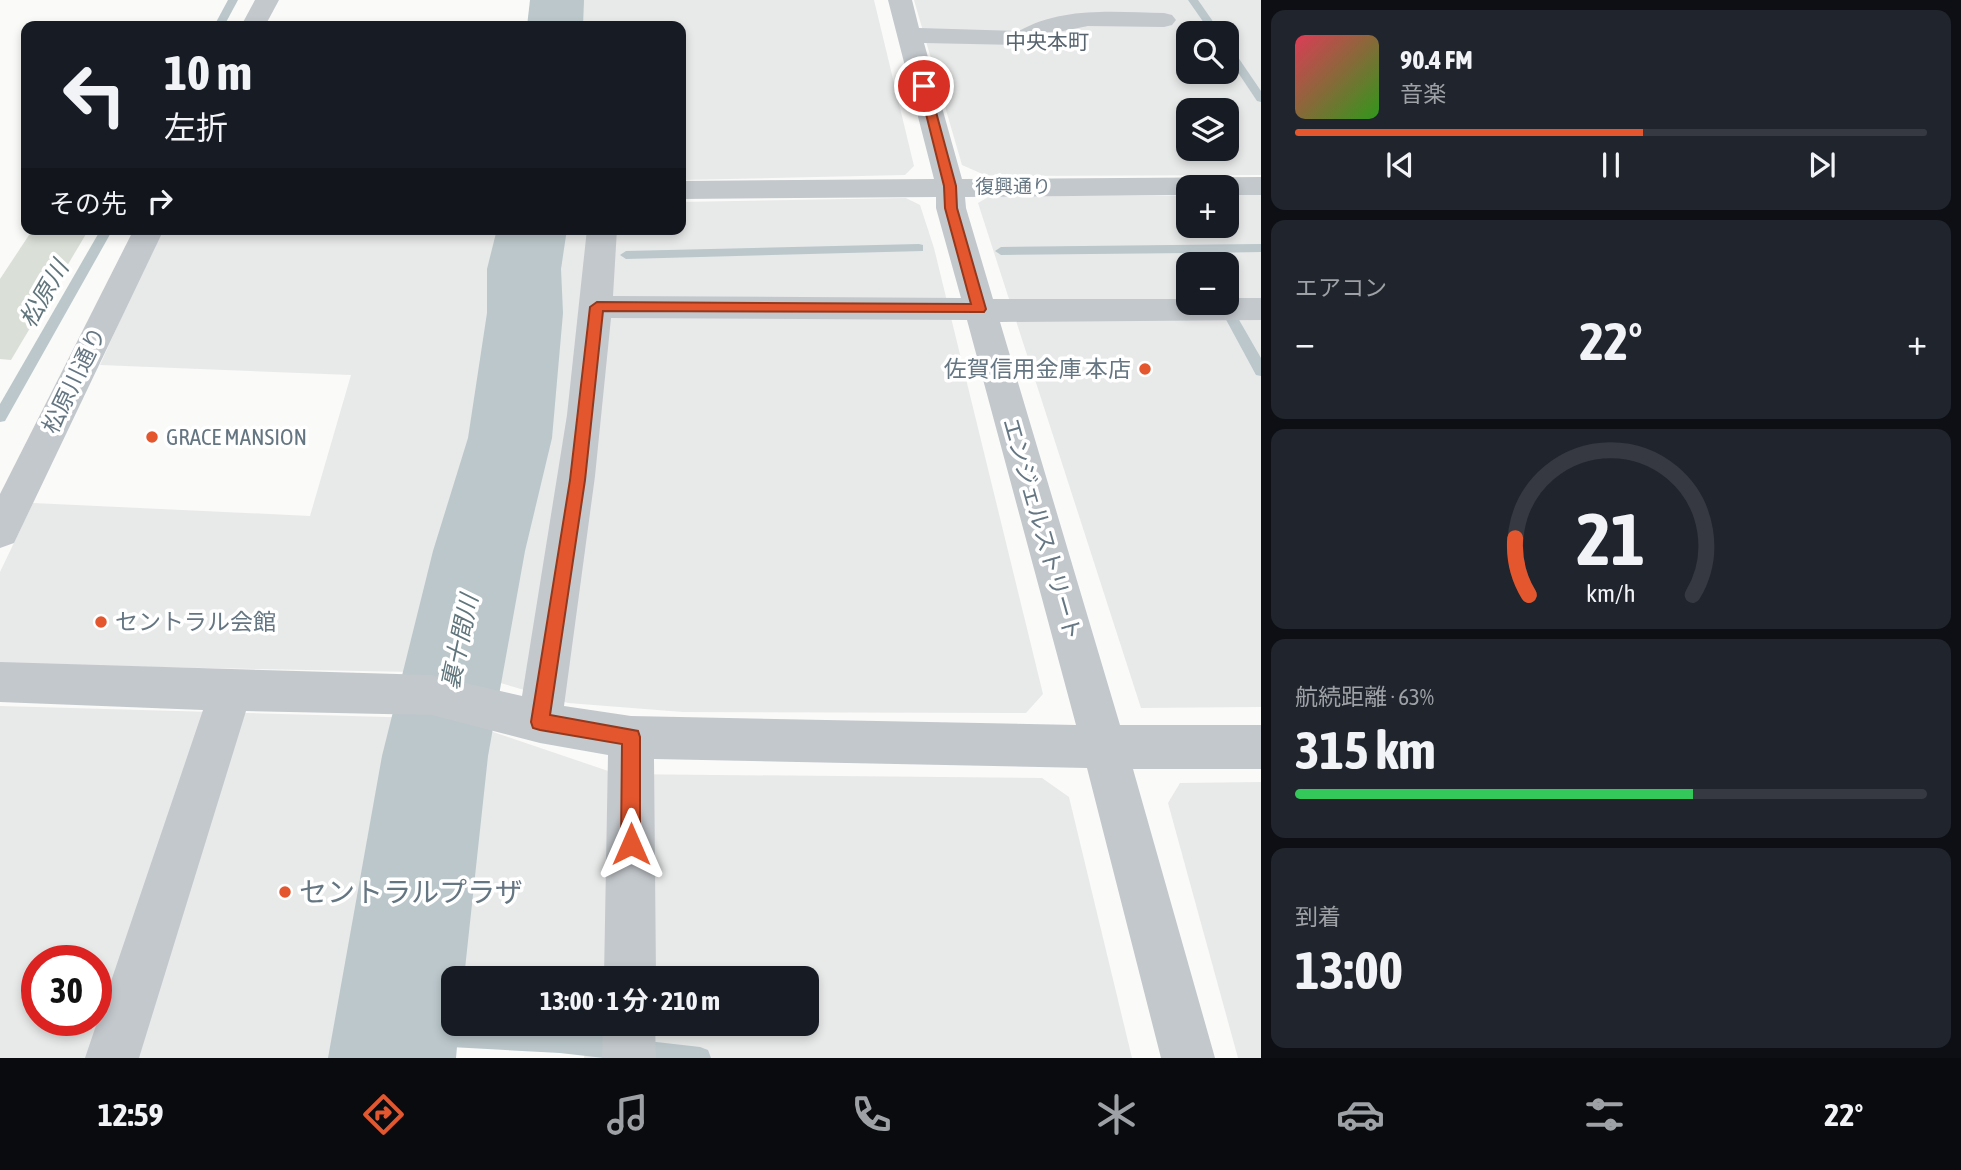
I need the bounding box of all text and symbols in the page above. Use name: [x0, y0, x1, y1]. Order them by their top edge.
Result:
map controls: [1176, 21, 1239, 315]
button: search: [1176, 21, 1239, 84]
district label: 中央本町: [1005, 29, 1089, 53]
text: 10 m: [164, 44, 252, 100]
text: 90.4 FM: [1400, 45, 1473, 75]
icon: left: [49, 49, 140, 140]
pin: [894, 56, 954, 116]
icon: arrive: [905, 67, 943, 105]
text: 音楽: [1400, 81, 1446, 107]
button: layers: [1176, 98, 1239, 161]
text: 左折: [164, 109, 228, 146]
icon: previous: [1381, 146, 1419, 184]
icon: pause: [1592, 146, 1630, 184]
icon: next: [1803, 146, 1841, 184]
street label: 復興通り: [975, 175, 1051, 197]
button: +: [1176, 175, 1239, 238]
icon: right: [141, 182, 179, 220]
text: その先: [49, 189, 127, 219]
button: −: [1176, 252, 1239, 315]
water label: 松原川: [14, 253, 75, 332]
text: エアコン: [1295, 275, 1387, 301]
text: 22°: [1579, 311, 1643, 371]
text: −: [1295, 320, 1315, 363]
text: +: [1907, 320, 1927, 363]
street label: 松原川通り: [37, 323, 111, 437]
place label: 佐賀信用金庫 本店: [944, 356, 1131, 382]
marker: 佐賀信用金庫 本店: [1137, 361, 1153, 377]
street label: エンジェルストリート: [998, 415, 1086, 643]
place label: GRACE MANSION: [166, 424, 307, 450]
marker: GRACE MANSION: [144, 429, 160, 445]
text: 21: [1577, 497, 1645, 580]
text: km/h: [1586, 579, 1636, 607]
water label: 裏十間川: [436, 589, 483, 692]
place label: セントラル会館: [115, 609, 276, 635]
marker: セントラル会館: [93, 614, 109, 630]
text: 航続距離 · 63%: [1295, 684, 1434, 710]
text: 315 km: [1295, 720, 1436, 780]
position arrow: [594, 807, 668, 881]
place label: セントラルプラザ: [299, 876, 523, 908]
marker: セントラルプラザ: [277, 884, 293, 900]
text: 到着: [1295, 904, 1341, 930]
text: 13:00: [1295, 940, 1403, 1000]
speed limit sign: 30: [21, 945, 112, 1036]
text: 13:00 · 1 分 · 210 m: [540, 986, 720, 1016]
icon: directions: [359, 1090, 408, 1139]
icon: music: [603, 1090, 652, 1139]
icon: phone: [847, 1090, 896, 1139]
icon: climate: [1092, 1090, 1141, 1139]
icon: car: [1336, 1090, 1385, 1139]
icon: filters: [1580, 1090, 1629, 1139]
text: 12:59: [98, 1096, 163, 1133]
text: 22°: [1824, 1096, 1863, 1133]

